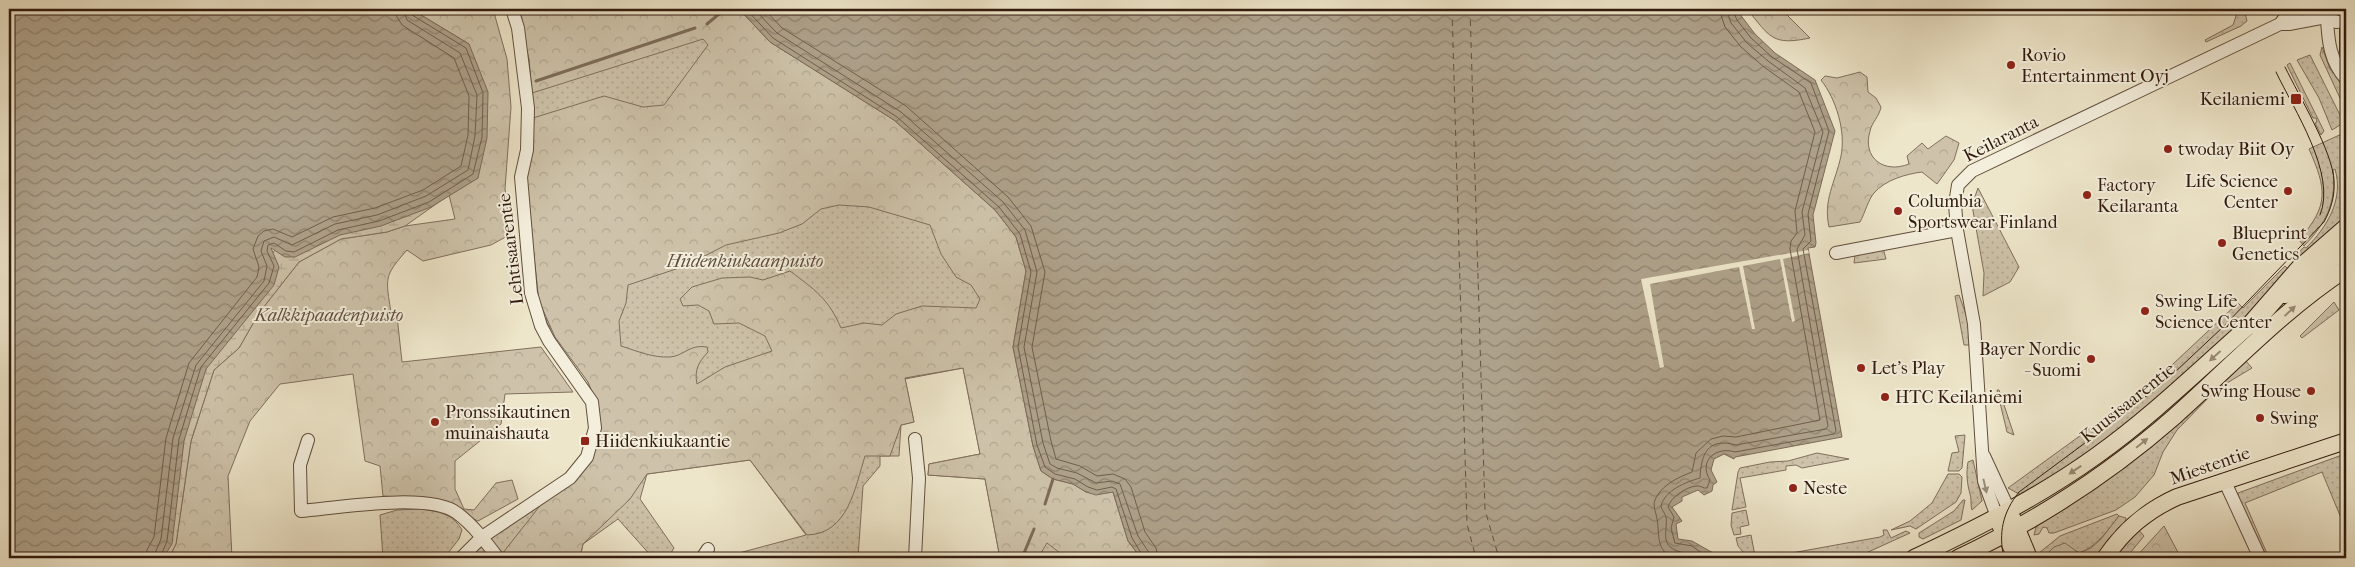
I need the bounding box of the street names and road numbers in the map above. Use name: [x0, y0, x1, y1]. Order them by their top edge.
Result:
street label: Keilaranta: [1960, 111, 2043, 167]
street label: Lehtisaarentie: [494, 192, 528, 306]
street label: Kuusisaarentie: [2076, 358, 2180, 448]
street label: Miestentie: [2167, 442, 2253, 490]

